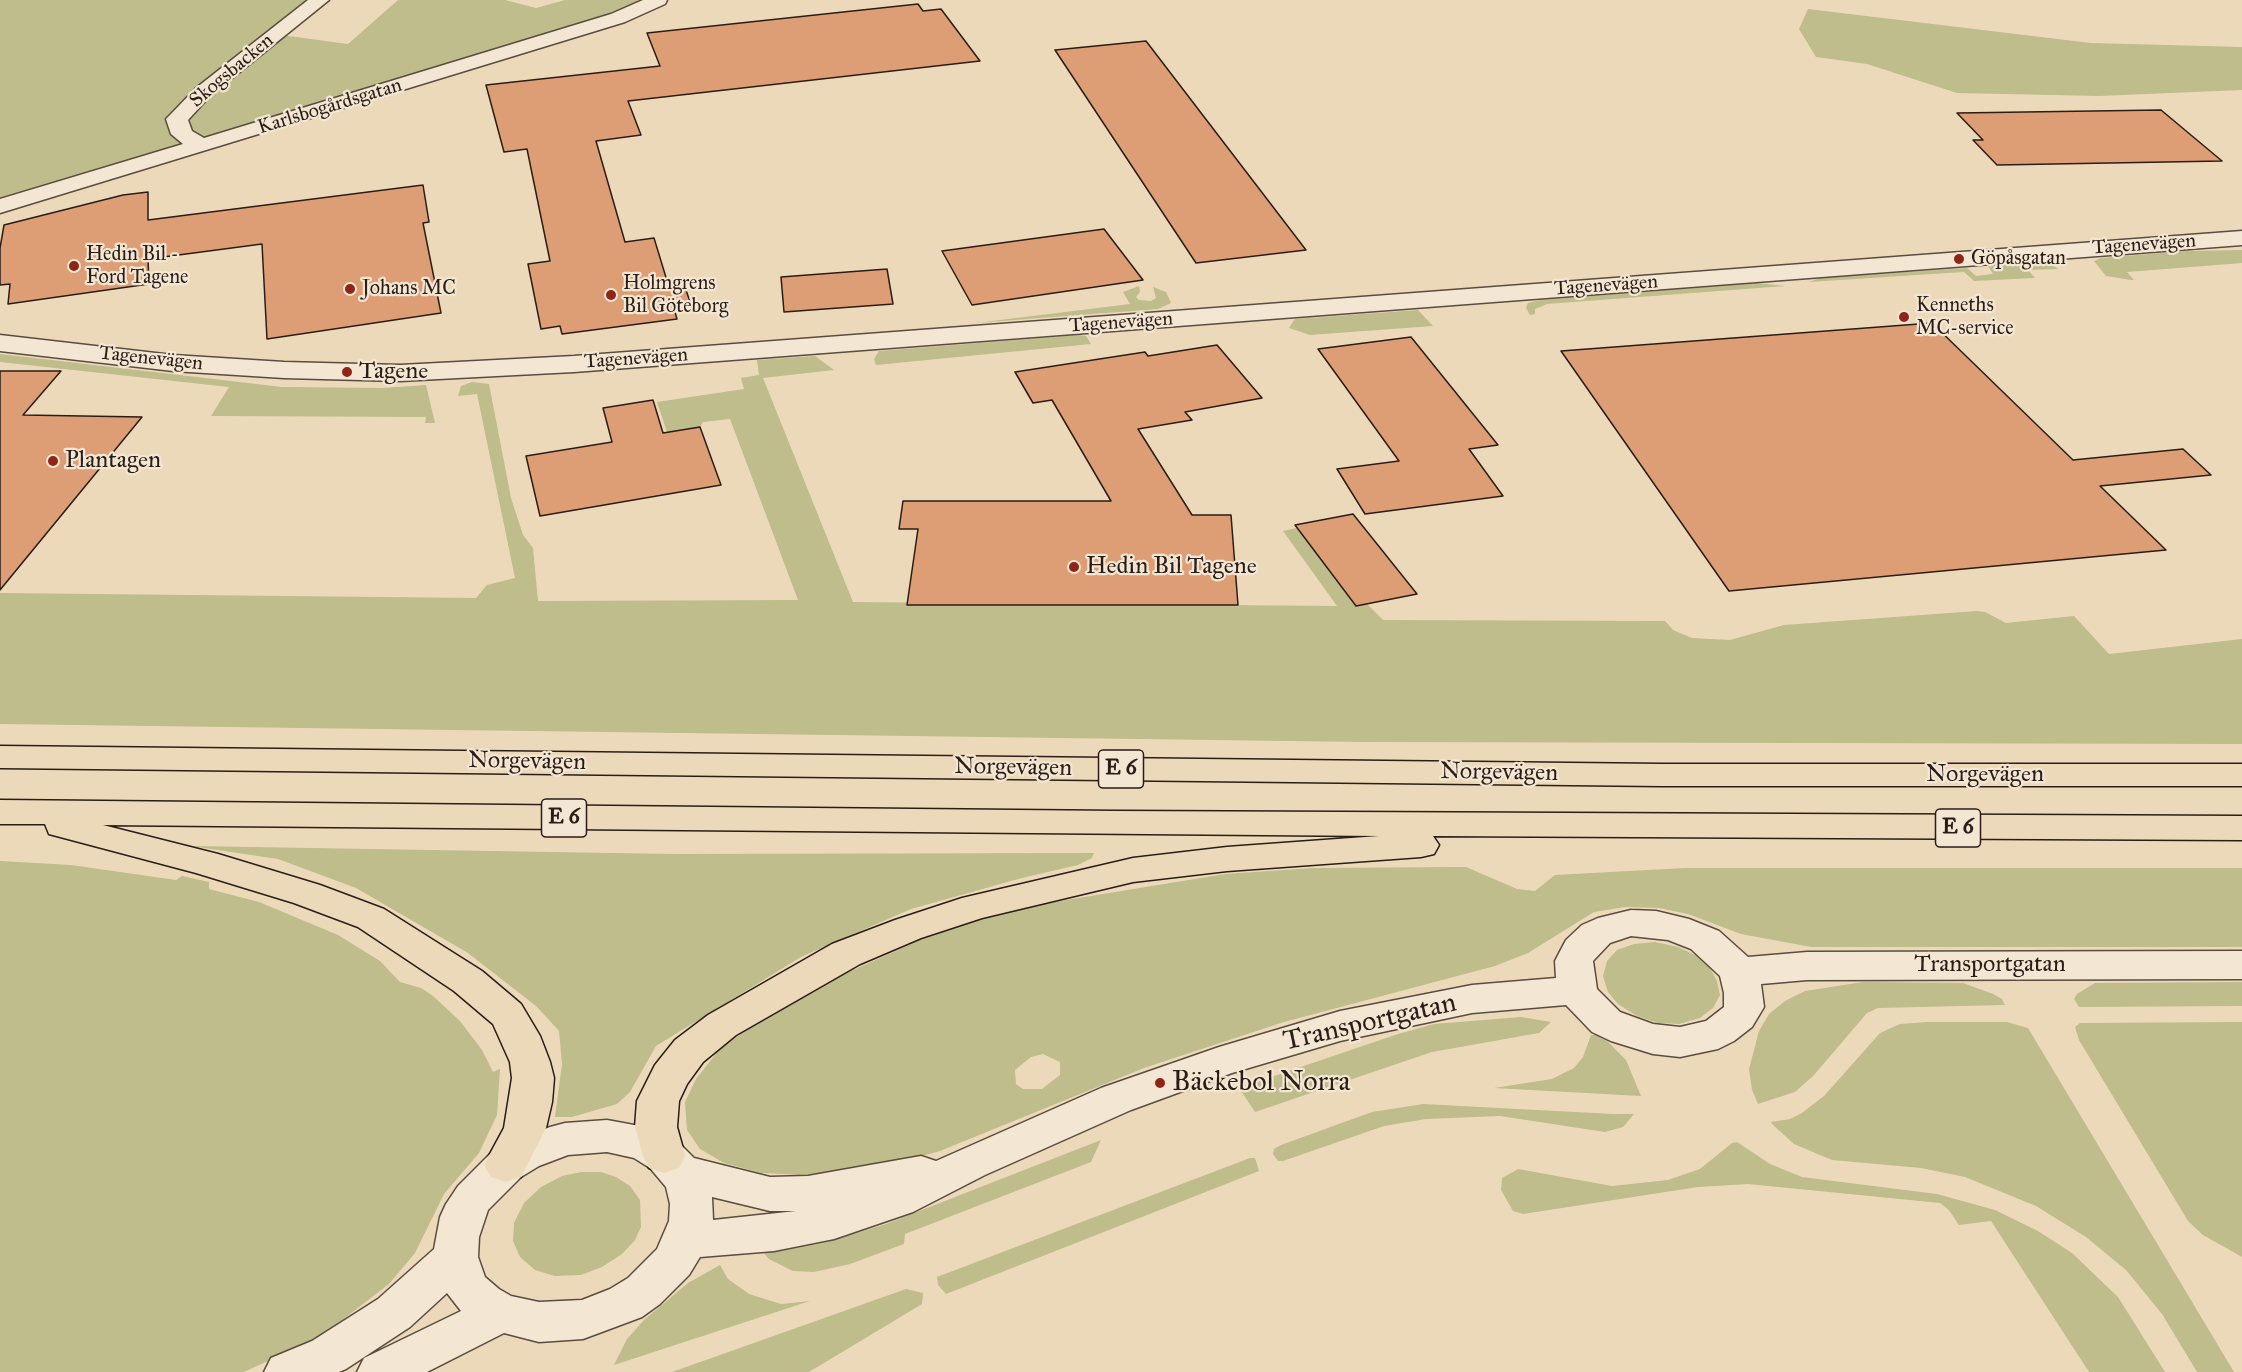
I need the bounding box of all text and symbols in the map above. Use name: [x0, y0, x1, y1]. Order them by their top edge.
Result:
street label: Skogsbacken: [185, 29, 279, 113]
street label: Karlsbogårdsgatan: [255, 74, 405, 140]
street label: Tagenevägen: [2091, 229, 2197, 261]
place label: Hedin Bil - Ford Tagene: [86, 243, 188, 290]
place label: Göpåsgatan: [1971, 247, 2066, 271]
marker: Göpåsgatan: [1952, 252, 1966, 266]
marker: Hedin Bil - Ford Tagene: [67, 259, 81, 273]
street label: Tagenevägen: [1553, 270, 1659, 302]
place label: Holmgrens Bil Göteborg: [623, 272, 728, 319]
place label: Johans MC: [362, 277, 456, 301]
marker: Johans MC: [343, 282, 357, 296]
marker: Holmgrens Bil Göteborg: [604, 288, 618, 302]
place label: Kenneths MC-service: [1916, 294, 2013, 341]
street label: Tagenevägen: [1068, 307, 1174, 339]
marker: Kenneths MC-service: [1897, 310, 1911, 324]
street label: Tagenevägen: [98, 342, 204, 376]
street label: Tagenevägen: [583, 343, 689, 375]
place label: Tagene: [359, 358, 428, 386]
marker: Tagene: [340, 365, 354, 379]
place label: Plantagen: [65, 447, 161, 475]
marker: Plantagen: [46, 454, 60, 468]
place label: Hedin Bil Tagene: [1086, 553, 1257, 581]
marker: Hedin Bil Tagene: [1067, 560, 1081, 574]
street label: Norgevägen: [468, 747, 586, 777]
road number: E 6: [1098, 750, 1144, 788]
street label: Norgevägen: [954, 753, 1072, 783]
street label: Norgevägen: [1440, 758, 1558, 788]
street label: Norgevägen: [1926, 761, 2044, 789]
road number: E 6: [542, 799, 586, 837]
road number: E 6: [1936, 809, 1980, 847]
street label: Transportgatan: [1914, 951, 2066, 979]
street label: Transportgatan: [1280, 987, 1460, 1059]
place label: Bäckebol Norra: [1172, 1066, 1350, 1100]
marker: Bäckebol Norra: [1153, 1076, 1167, 1090]

